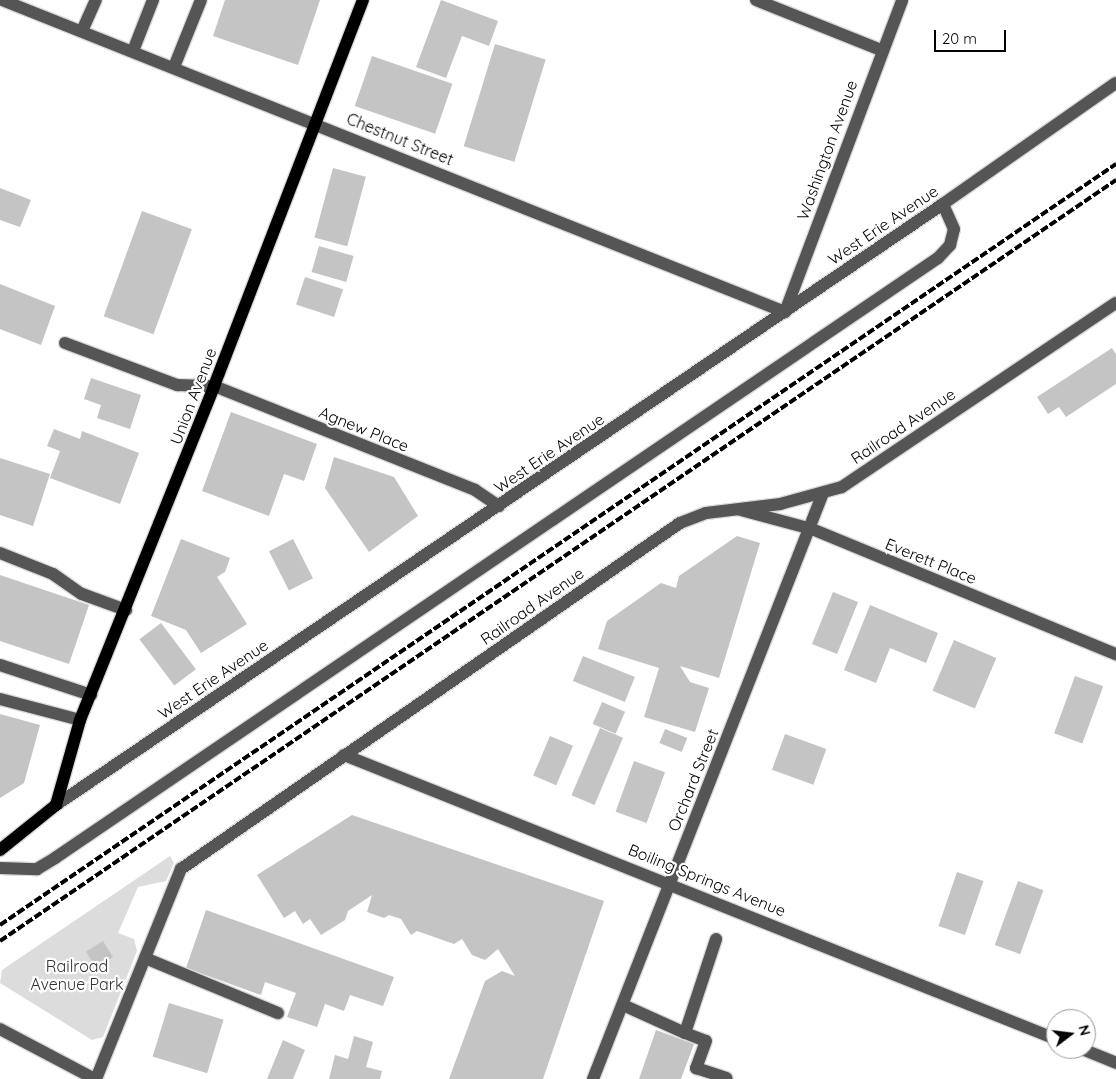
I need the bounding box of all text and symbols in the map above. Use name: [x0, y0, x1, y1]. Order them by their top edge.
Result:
scale bar: [936, 20, 1008, 52]
text: 20 m: [942, 29, 977, 48]
street label: Washington Avenue: [793, 77, 861, 223]
street label: Chestnut Street: [344, 109, 456, 169]
street label: West Erie Avenue: [824, 181, 942, 269]
street label: Union Avenue: [166, 345, 220, 447]
street label: Railroad Avenue: [847, 384, 959, 468]
street label: Agnew Place: [316, 402, 412, 456]
street label: West Erie Avenue: [490, 409, 608, 497]
street label: Everett Place: [883, 534, 979, 588]
street label: Railroad Avenue: [477, 563, 587, 649]
street label: West Erie Avenue: [154, 635, 272, 723]
street label: Orchard Street: [664, 726, 722, 834]
street label: Boiling Springs Avenue: [625, 840, 789, 920]
park label: Railroad Avenue Park: [31, 956, 123, 994]
north arrow: [1046, 1009, 1096, 1059]
text: N: [1074, 1023, 1095, 1038]

